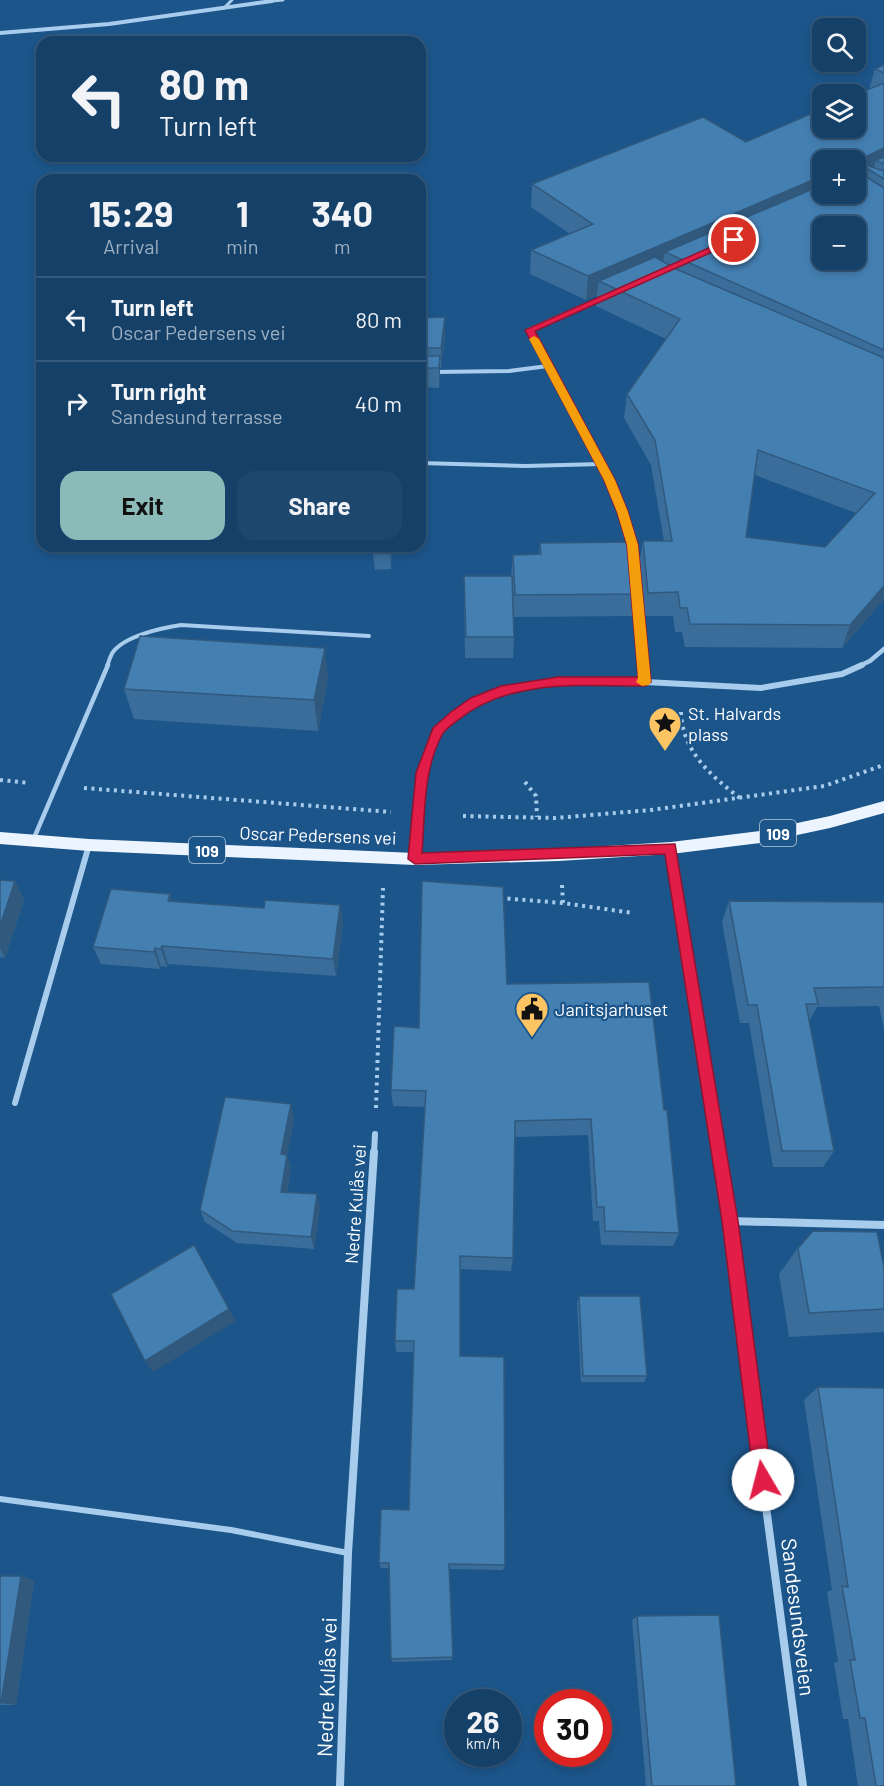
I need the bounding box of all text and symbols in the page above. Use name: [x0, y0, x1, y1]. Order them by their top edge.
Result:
map controls: [812, 18, 866, 270]
button: search: [812, 18, 866, 72]
text: 80 m: [159, 58, 249, 108]
icon: left: [60, 60, 138, 138]
button: layers: [812, 84, 866, 138]
text: Turn left: [159, 109, 257, 141]
button: +: [812, 150, 866, 204]
text: 15:29: [89, 191, 173, 234]
text: 1: [236, 191, 249, 234]
text: 340: [311, 191, 373, 234]
pin: [708, 214, 759, 265]
button: −: [812, 216, 866, 270]
icon: arrive: [717, 223, 750, 256]
text: Arrival: [103, 234, 159, 258]
text: min: [226, 234, 259, 258]
text: m: [334, 234, 351, 258]
text: Turn left: [111, 294, 194, 320]
icon: left: [60, 303, 93, 336]
text: 80 m: [356, 306, 402, 332]
text: Oscar Pedersens vei: [111, 320, 286, 344]
text: Turn right: [111, 378, 206, 404]
icon: right: [60, 387, 93, 420]
text: 40 m: [355, 390, 402, 416]
text: Sandesund terrasse: [111, 404, 283, 428]
button: Exit: [60, 471, 225, 540]
button: Share: [237, 471, 402, 540]
place label: St. Halvards plass: [688, 702, 781, 745]
place icon: St. Halvards plass: [647, 705, 683, 752]
road number: 109: [760, 820, 796, 846]
street label: Oscar Pedersens vei: [239, 821, 397, 849]
road number: 109: [189, 837, 225, 863]
public building icon: Janitsjarhuset: [514, 991, 550, 1038]
place label: Janitsjarhuset: [555, 998, 668, 1020]
street label: Nedre Kulås vei: [340, 1143, 370, 1265]
position arrow: [731, 1448, 795, 1512]
street label: Sandesundsveien: [777, 1537, 821, 1697]
street label: Nedre Kulås vei: [311, 1617, 341, 1757]
speed limit sign: 30: [534, 1689, 612, 1767]
text: 26: [467, 1703, 499, 1739]
text: km/h: [466, 1734, 500, 1752]

